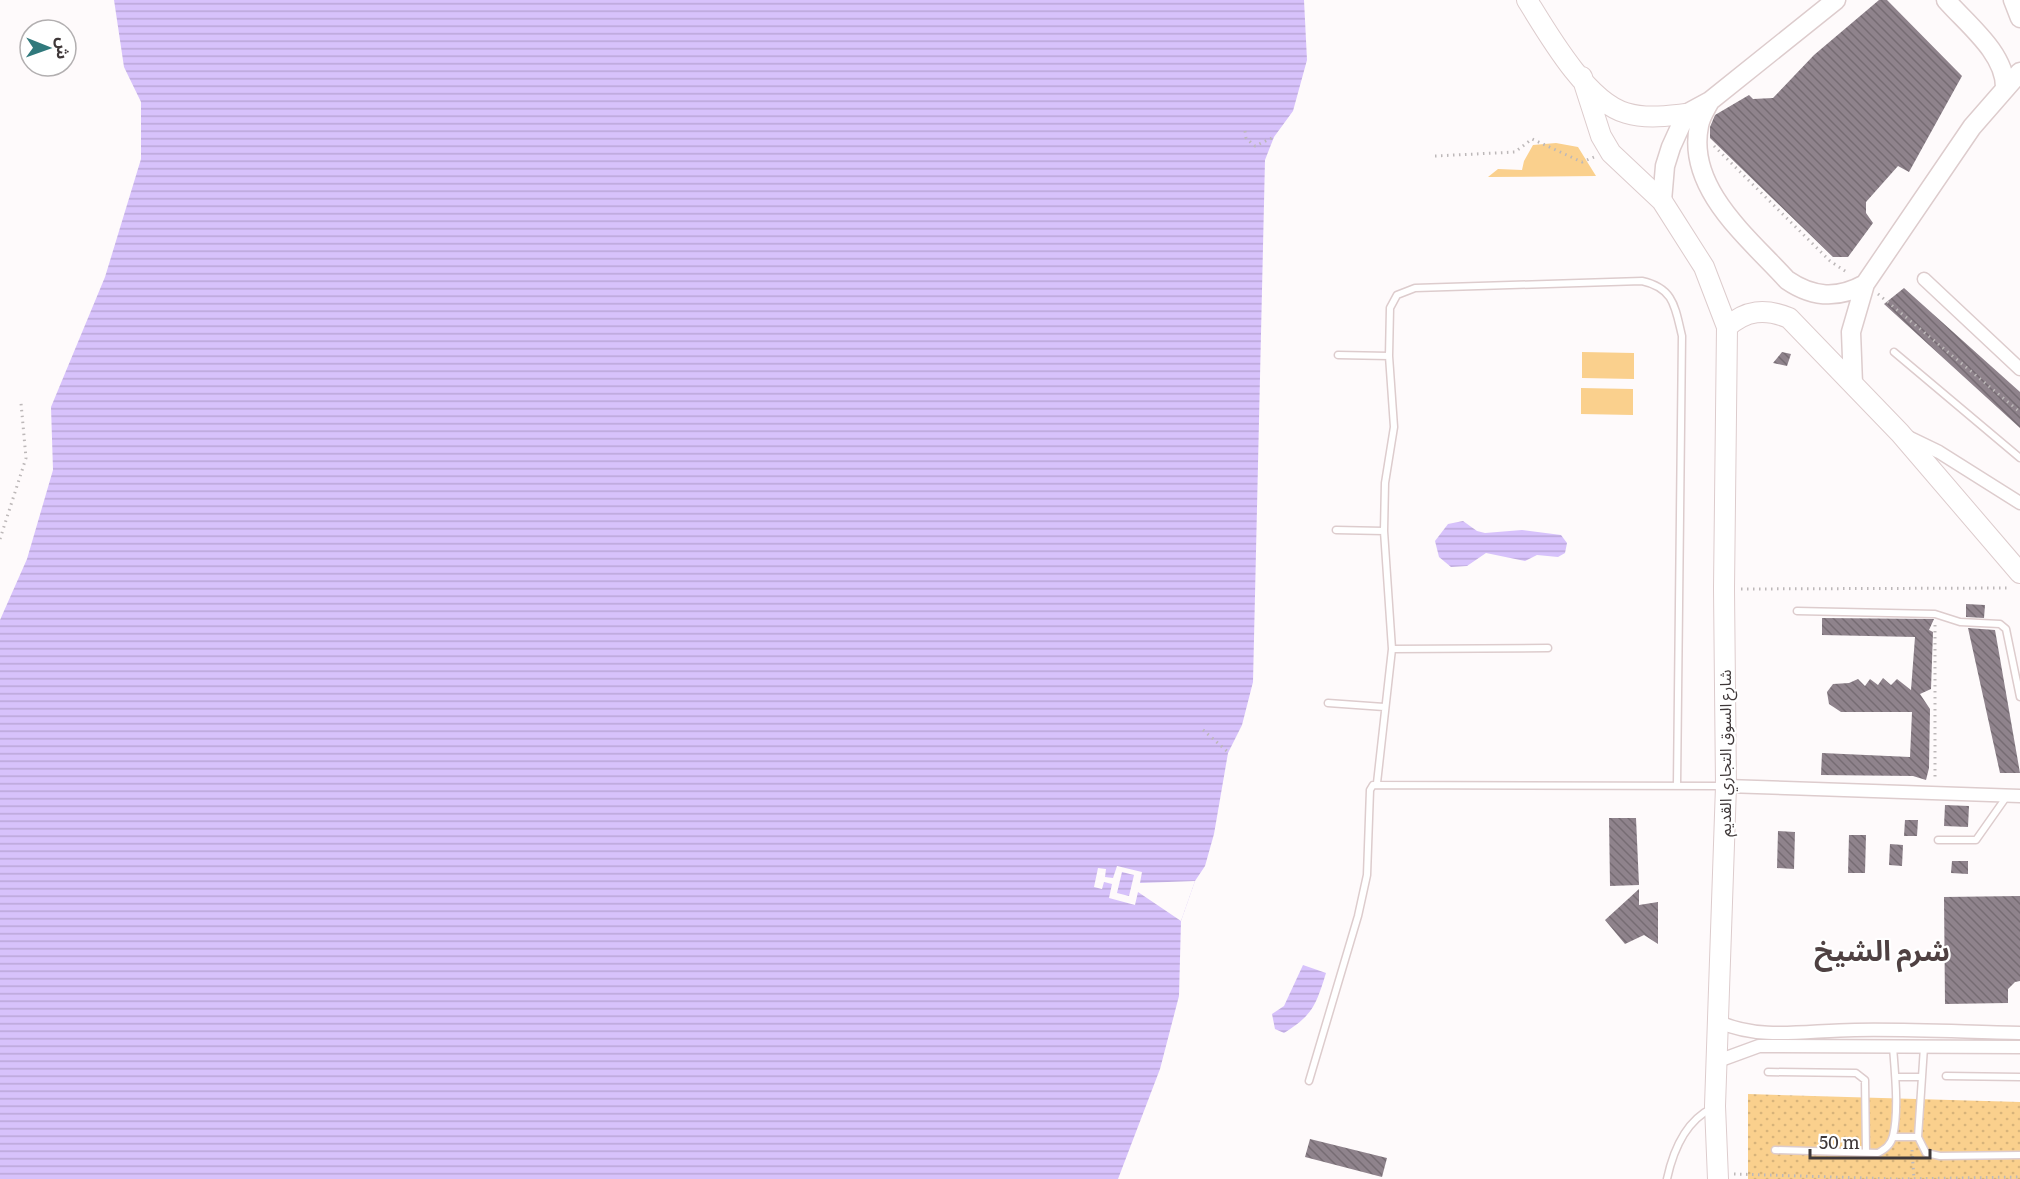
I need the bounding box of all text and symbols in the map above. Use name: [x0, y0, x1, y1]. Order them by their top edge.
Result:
north arrow: [18, 18, 78, 78]
text: ش: [52, 37, 76, 60]
street label: شارع السوق التجاري القديم: [1712, 669, 1738, 837]
district label: شرم الشيخ: [1814, 928, 1950, 973]
scale bar: [1810, 1122, 1930, 1160]
text: 50 m: [1819, 1128, 1860, 1155]

